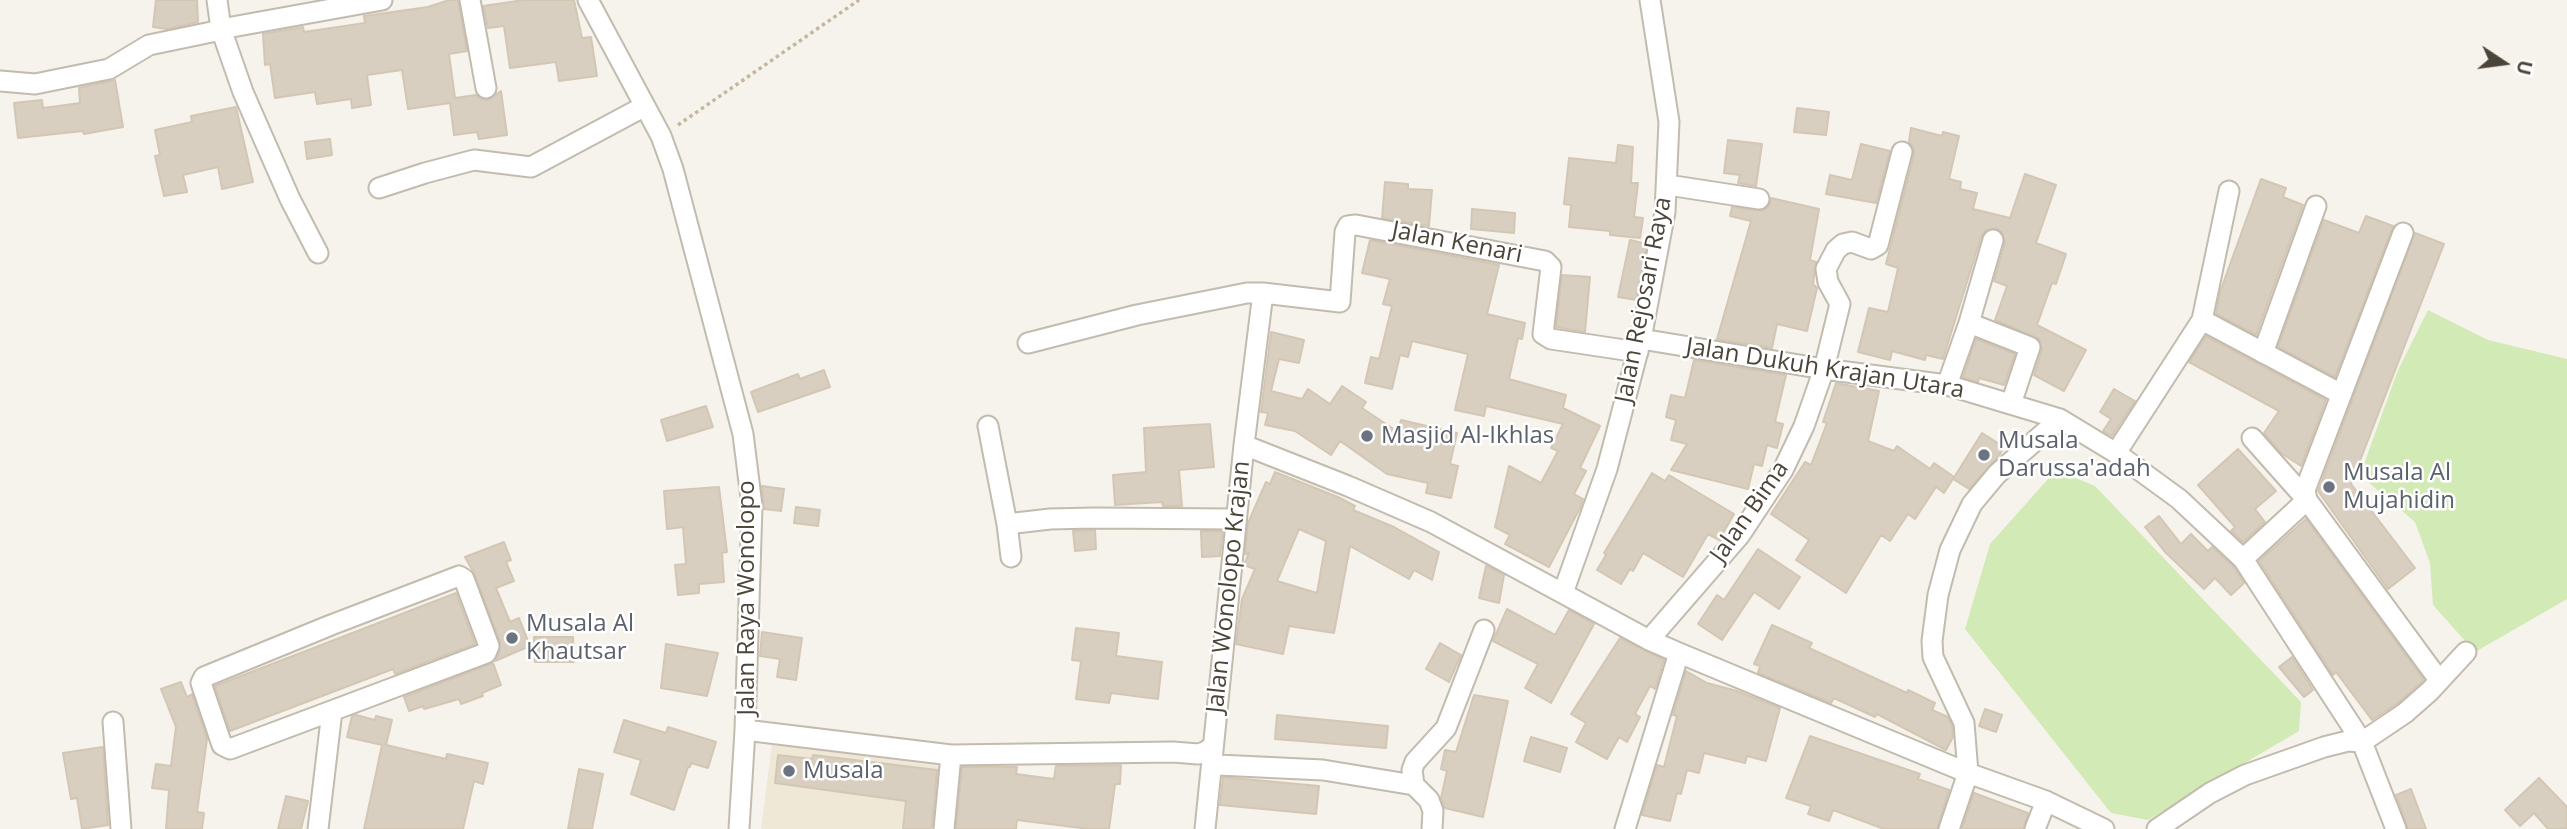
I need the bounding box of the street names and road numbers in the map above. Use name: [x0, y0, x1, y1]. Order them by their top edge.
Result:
street label: Jalan Rejosari Raya: [1610, 195, 1678, 405]
street label: Jalan Kenari: [1389, 216, 1525, 270]
street label: Jalan Dukuh Krajan Utara: [1684, 333, 1966, 405]
street label: Jalan Bima: [1705, 456, 1795, 568]
street label: Jalan Wonolopo Krajan: [1201, 459, 1257, 715]
street label: Jalan Raya Wonolopo: [733, 480, 761, 716]

